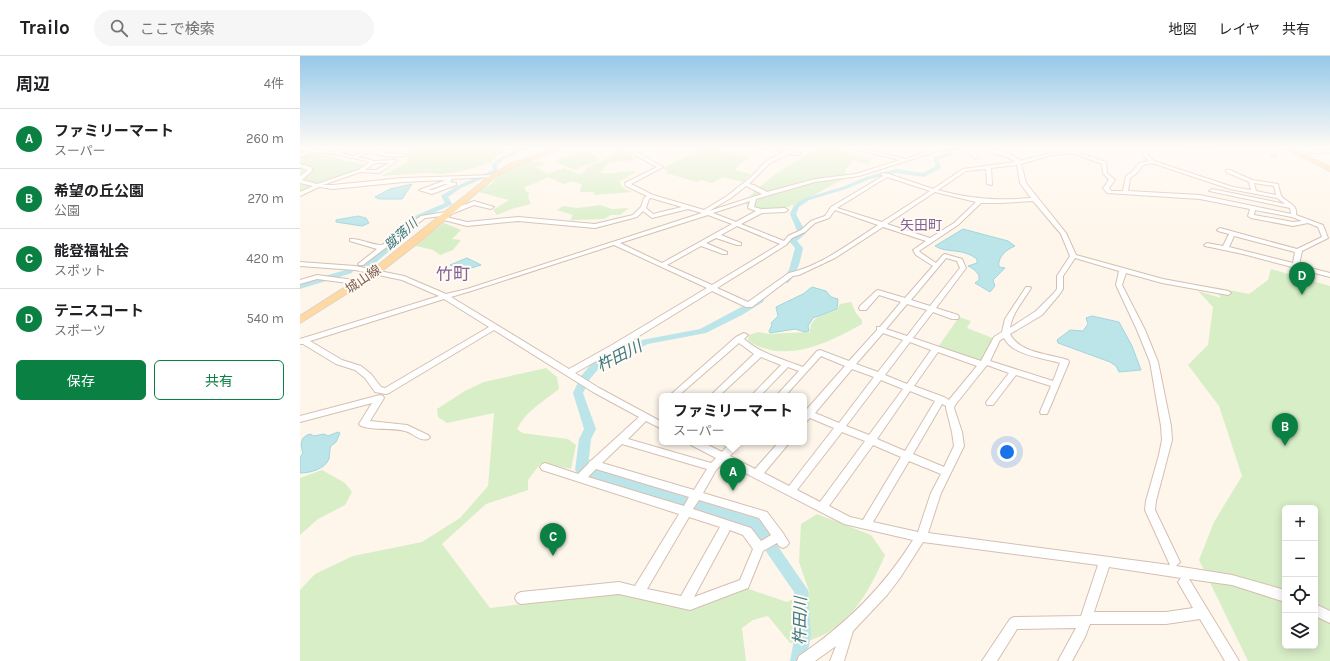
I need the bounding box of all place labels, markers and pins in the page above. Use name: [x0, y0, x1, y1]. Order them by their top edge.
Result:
pin: D: [1289, 262, 1315, 295]
pin: B: [1272, 413, 1298, 446]
pin: A: [720, 458, 746, 491]
pin: C: [540, 523, 566, 556]

